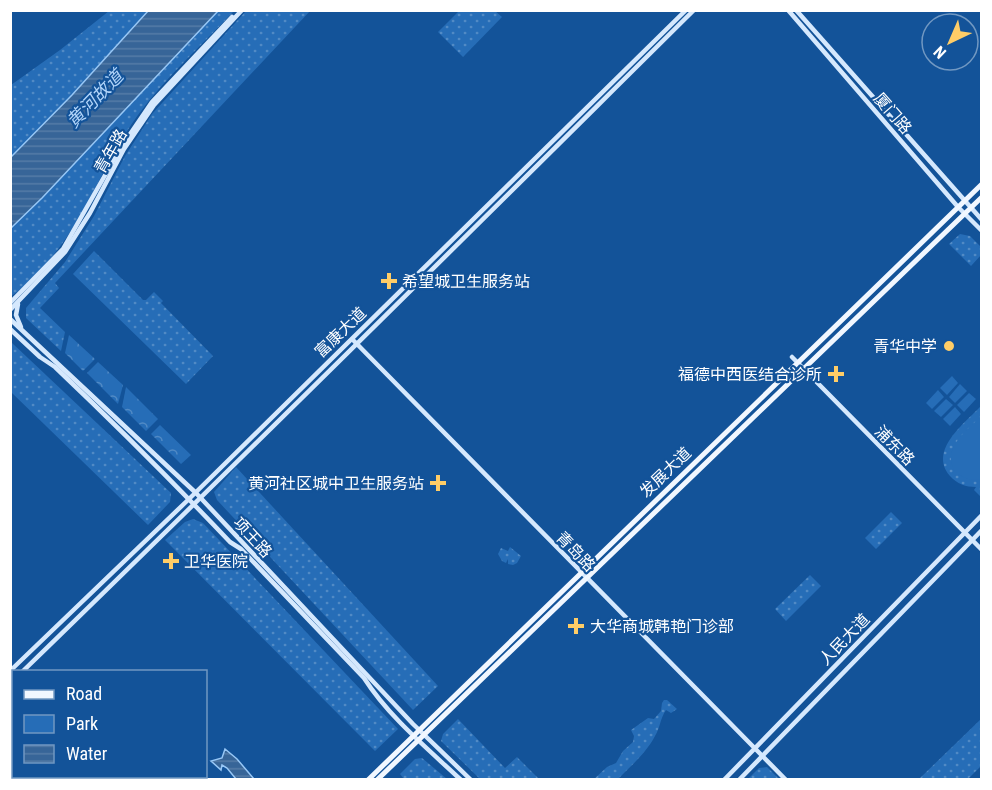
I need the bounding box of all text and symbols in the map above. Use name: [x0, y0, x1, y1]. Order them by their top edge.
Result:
north arrow: [920, 12, 980, 72]
text: N: [930, 42, 950, 63]
water label: 黄河故道: [62, 63, 129, 132]
street label: 厦门路: [870, 89, 916, 138]
street label: 青年路: [90, 126, 131, 177]
marker: 希望城卫生服务站: [380, 272, 398, 290]
place label: 希望城卫生服务站: [402, 272, 530, 291]
street label: 富康大道: [311, 303, 370, 361]
place label: 青华中学: [873, 337, 937, 356]
marker: 青华中学: [942, 339, 956, 353]
place label: 福德中西医结合诊所: [678, 365, 822, 384]
marker: 福德中西医结合诊所: [827, 365, 845, 383]
street label: 浦东路: [871, 422, 918, 469]
street label: 发展大道: [636, 443, 695, 501]
place label: 黄河社区城中卫生服务站: [248, 474, 424, 493]
marker: 黄河社区城中卫生服务站: [429, 474, 447, 492]
street label: 项王路: [229, 513, 276, 561]
street label: 青岛路: [552, 527, 599, 575]
marker: 卫华医院: [162, 552, 180, 570]
place label: 卫华医院: [184, 552, 248, 571]
street label: 人民大道: [815, 610, 873, 669]
marker: 大华商城韩艳门诊部: [567, 617, 585, 635]
place label: 大华商城韩艳门诊部: [590, 617, 734, 636]
legend: [12, 670, 207, 778]
text: Road: [66, 683, 102, 704]
text: Park: [66, 713, 98, 734]
text: Water: [66, 743, 108, 764]

